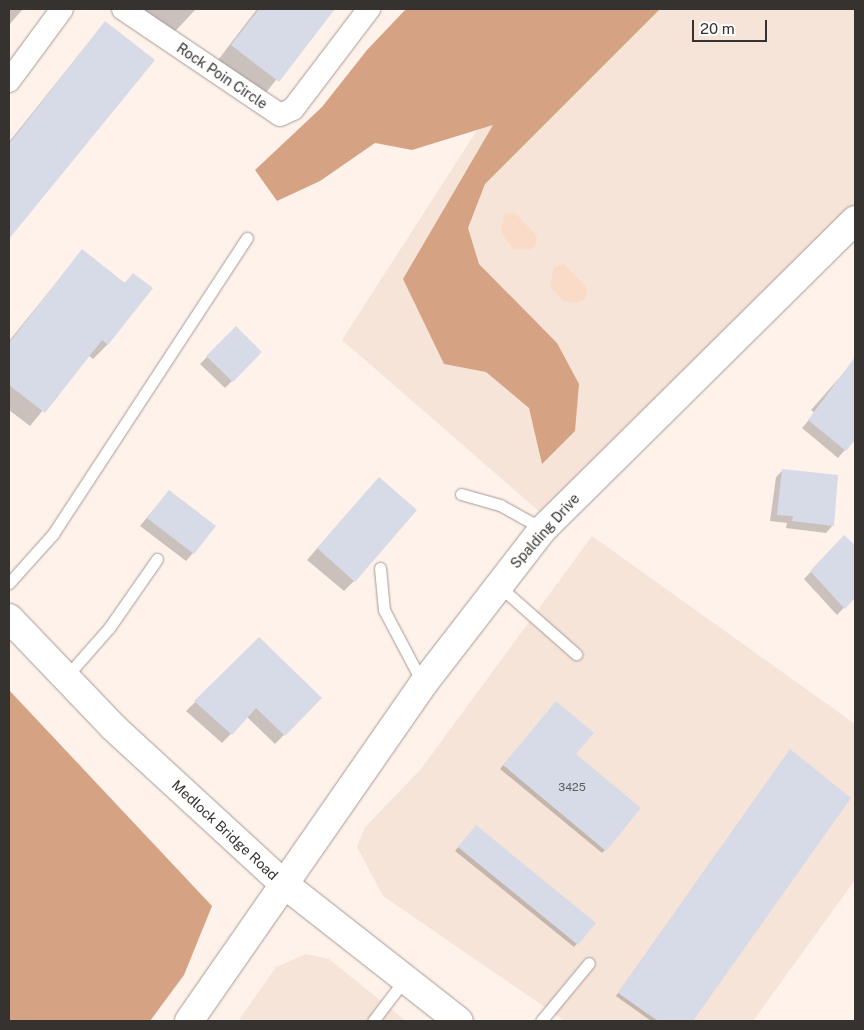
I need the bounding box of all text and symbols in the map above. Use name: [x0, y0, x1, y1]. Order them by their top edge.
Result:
scale bar: [694, 10, 769, 42]
text: 20 m: [700, 20, 735, 37]
street label: Rock Poin Circle: [174, 40, 270, 112]
street label: Spalding Drive: [507, 490, 583, 572]
street label: Medlock Bridge Road: [168, 776, 282, 884]
house number: 3425: [558, 780, 586, 794]

